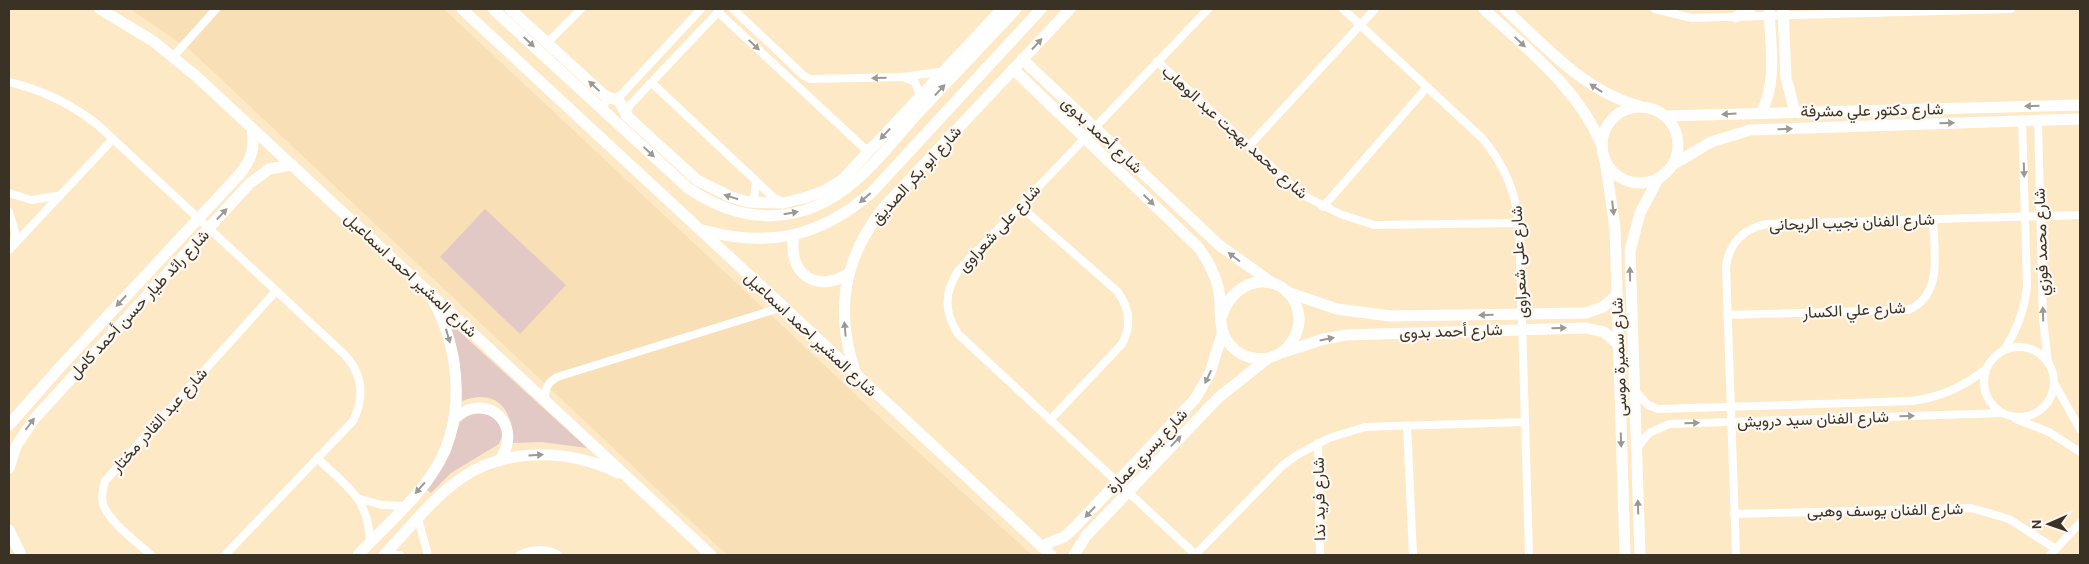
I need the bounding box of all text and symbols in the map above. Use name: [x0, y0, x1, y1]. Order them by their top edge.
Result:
one-way arrow: [523, 36, 535, 48]
one-way arrow: [1513, 36, 1525, 48]
one-way arrow: [747, 39, 759, 51]
one-way arrow: [1031, 39, 1043, 51]
street label: شارع محمد بهجت عبد الوهاب: [1157, 61, 1312, 204]
one-way arrow: [871, 74, 887, 82]
one-way arrow: [589, 80, 601, 92]
one-way arrow: [1590, 83, 1603, 93]
one-way arrow: [934, 85, 946, 97]
street label: شارع أحمد بدوى: [1056, 93, 1146, 179]
street label: شارع دكتور علي مشرفة: [1800, 99, 1944, 125]
one-way arrow: [2023, 102, 2039, 110]
one-way arrow: [1721, 111, 1737, 119]
one-way arrow: [1939, 119, 1955, 127]
street label: شارع ابو بكر الصديق: [867, 122, 967, 230]
one-way arrow: [1777, 125, 1793, 133]
one-way arrow: [879, 128, 891, 140]
one-way arrow: [642, 146, 654, 158]
one-way arrow: [2020, 162, 2028, 178]
street label: شارع على شعراوى: [954, 180, 1046, 277]
street label: شارع محمد فوزي: [2030, 188, 2056, 296]
one-way arrow: [723, 192, 738, 200]
one-way arrow: [858, 193, 871, 204]
one-way arrow: [1143, 194, 1155, 206]
one-way arrow: [1609, 200, 1617, 216]
street label: شارع على شعراوى: [1507, 205, 1533, 319]
one-way arrow: [216, 208, 228, 220]
street label: شارع المشير احمد اسماعيل: [339, 209, 481, 343]
one-way arrow: [783, 209, 799, 217]
street label: شارع الفنان نجيب الريحانى: [1769, 210, 1935, 236]
street label: شارع رائد طيار حسن أحمد كامل: [65, 225, 215, 384]
one-way arrow: [1227, 252, 1241, 262]
one-way arrow: [1625, 266, 1633, 282]
street label: شارع المشير احمد اسماعيل: [739, 268, 881, 402]
one-way arrow: [115, 294, 127, 306]
street label: شارع سميرة موسى: [1607, 297, 1633, 417]
street label: شارع علي الكسار: [1801, 298, 1906, 326]
one-way arrow: [2039, 306, 2047, 322]
one-way arrow: [1478, 311, 1494, 319]
street label: شارع أحمد بدوى: [1399, 320, 1503, 344]
one-way arrow: [840, 321, 848, 337]
one-way arrow: [1551, 324, 1567, 332]
one-way arrow: [444, 328, 452, 344]
one-way arrow: [1319, 335, 1334, 343]
street label: شارع عبد القادر مختار: [106, 364, 213, 479]
one-way arrow: [1203, 370, 1211, 384]
street label: شارع يسري عمارة: [1103, 405, 1194, 500]
street label: شارع الفنان سيد درويش: [1737, 407, 1889, 433]
one-way arrow: [1899, 412, 1915, 420]
one-way arrow: [25, 417, 35, 431]
one-way arrow: [1684, 419, 1700, 427]
one-way arrow: [1617, 433, 1625, 449]
one-way arrow: [1170, 436, 1182, 448]
one-way arrow: [529, 451, 545, 459]
street label: شارع فريد ندا: [1309, 457, 1331, 541]
one-way arrow: [414, 482, 425, 495]
one-way arrow: [1634, 498, 1642, 514]
street label: شارع الفنان يوسف وهبى: [1807, 499, 1963, 523]
north arrow: [2024, 499, 2074, 549]
one-way arrow: [1084, 506, 1096, 518]
text: N: [2028, 519, 2045, 530]

